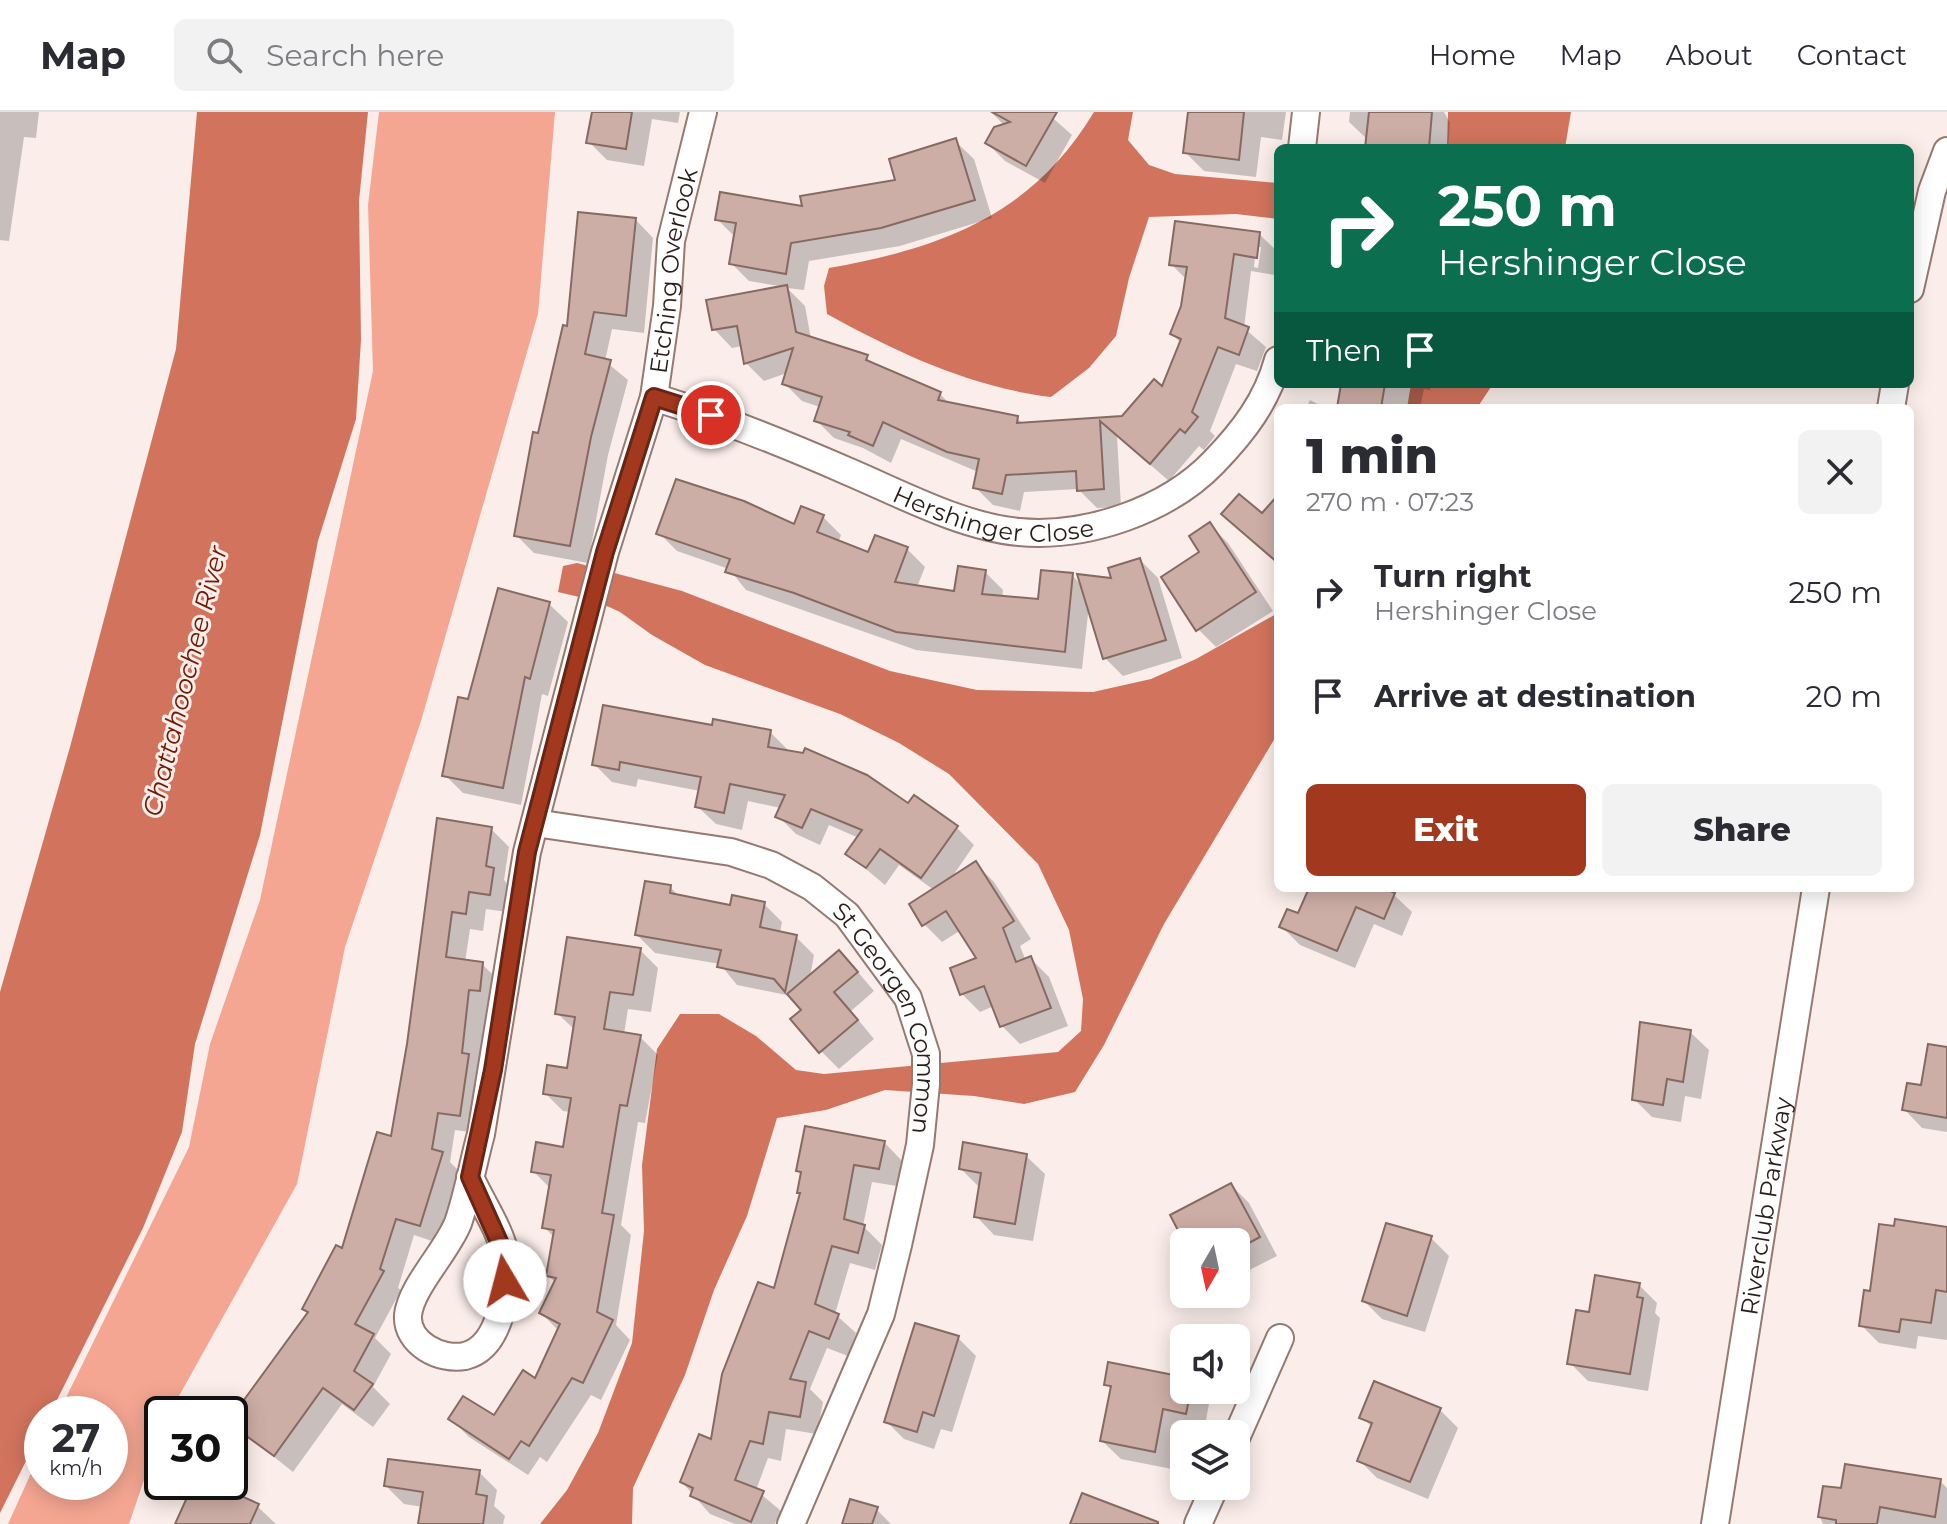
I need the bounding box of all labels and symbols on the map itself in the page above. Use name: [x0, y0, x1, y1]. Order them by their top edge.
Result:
street label: Etching Overlook: [643, 164, 703, 375]
pin: [677, 381, 745, 449]
street label: Hershinger Close: [889, 479, 1096, 547]
water label: Chattahoochee River: [136, 542, 234, 820]
street label: St Georgen Common: [828, 895, 941, 1136]
street label: Riverclub Parkway: [1734, 1095, 1797, 1317]
north arrow: [1170, 1228, 1250, 1308]
position arrow: [463, 1239, 547, 1323]
speed limit sign: 30: [144, 1396, 248, 1500]

